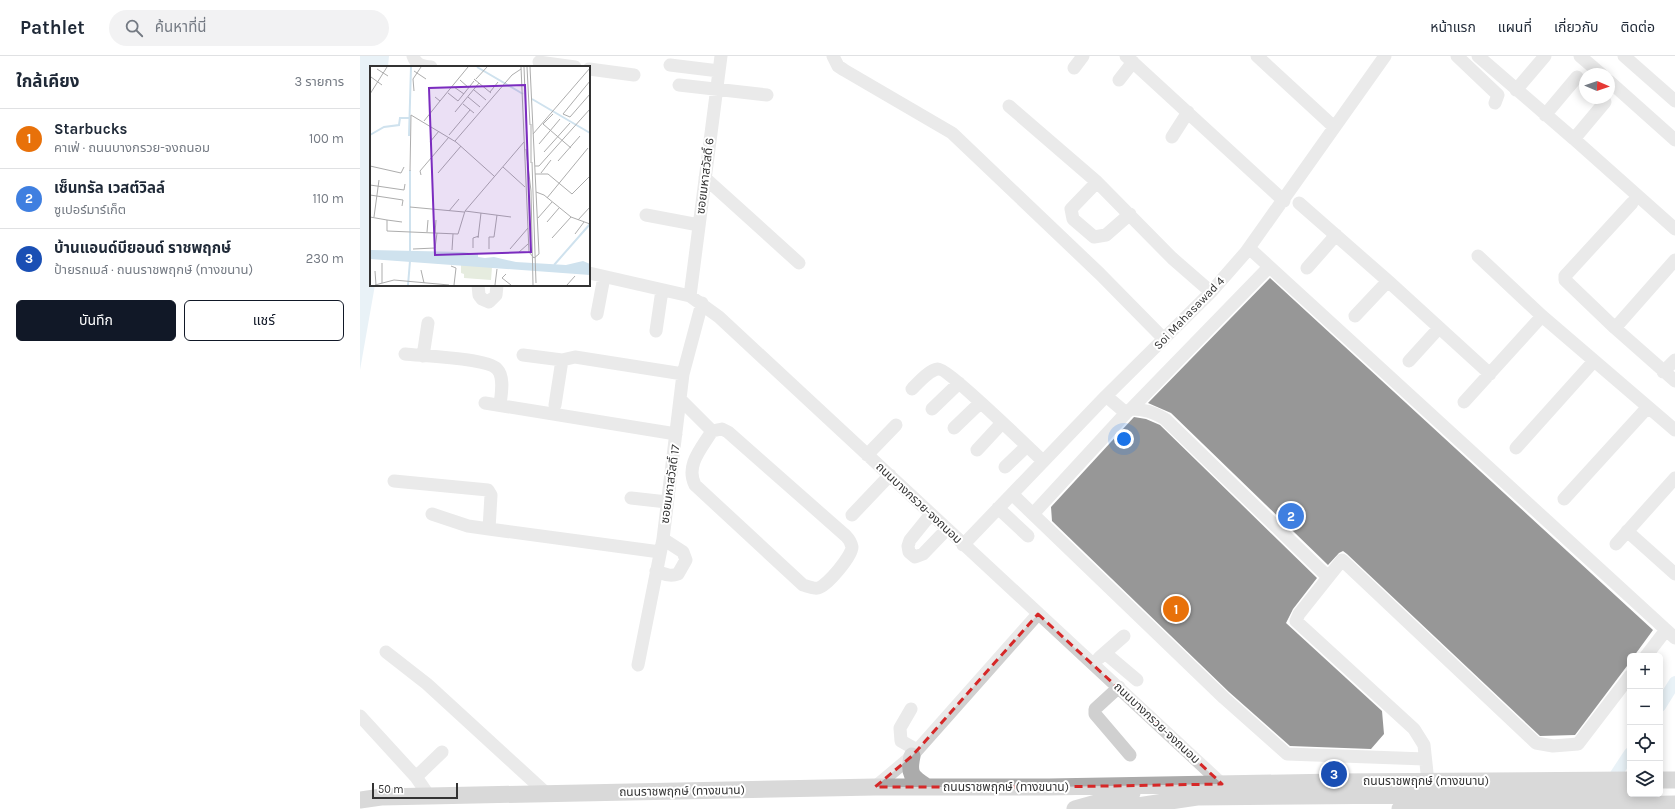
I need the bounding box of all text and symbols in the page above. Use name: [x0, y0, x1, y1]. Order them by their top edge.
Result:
search box: [109, 10, 389, 46]
text: Pathlet: [20, 17, 85, 39]
icon: search: [123, 17, 145, 39]
text: ค้นหาที่นี่: [155, 18, 206, 36]
text: หน้าแรก: [1430, 19, 1476, 36]
text: แผนที่: [1498, 19, 1532, 36]
text: เกี่ยวกับ: [1554, 19, 1599, 36]
text: ติดต่อ: [1621, 19, 1655, 36]
inset map: [370, 66, 590, 286]
north arrow: [1579, 68, 1615, 104]
text: ใกล้เคียง: [16, 71, 79, 91]
text: 3 รายการ: [294, 74, 344, 89]
text: Starbucks: [54, 120, 127, 138]
text: 1: [27, 131, 31, 146]
text: 100 m: [309, 131, 344, 146]
street label: ซอยมหาสวัสดิ์ 6: [693, 137, 717, 215]
text: คาเฟ่ · ถนนบางกรวย-จงถนอม: [54, 140, 210, 155]
text: เซ็นทรัล เวสต์วิลล์: [54, 179, 165, 197]
text: 2: [25, 191, 33, 206]
text: 110 m: [312, 191, 344, 206]
text: ซูเปอร์มาร์เก็ต: [54, 202, 126, 217]
text: บ้านแอนด์บียอนด์ ราชพฤกษ์: [54, 239, 231, 257]
text: 3: [25, 251, 33, 266]
text: 230 m: [306, 251, 344, 266]
text: ป้ายรถเมล์ · ถนนราชพฤกษ์ (ทางขนาน): [54, 262, 253, 277]
street label: Soi Mahasawad 4: [1151, 273, 1227, 352]
button: บันทึก: [16, 300, 176, 341]
button: แชร์: [184, 300, 344, 341]
your location: [1114, 429, 1134, 449]
street label: ซอยมหาสวัสดิ์ 17: [657, 443, 683, 524]
street label: ถนนบางกรวย-จงถนอม: [873, 460, 965, 546]
pin: 2: [1278, 501, 1304, 531]
pin: 1: [1163, 594, 1189, 624]
map controls: [1627, 653, 1663, 797]
button: +: [1627, 653, 1663, 689]
street label: ถนนบางกรวย-จงถนอม: [1111, 680, 1203, 766]
button: −: [1627, 689, 1663, 725]
button: locate: [1627, 725, 1663, 761]
pin: 3: [1321, 759, 1347, 789]
button: layers: [1627, 761, 1663, 797]
street label: ถนนราชพฤกษ์ (ทางขนาน): [1363, 774, 1489, 788]
street label: ถนนราชพฤกษ์ (ทางขนาน): [943, 780, 1069, 794]
scale bar: [372, 781, 458, 800]
text: 50 m: [378, 783, 404, 796]
street label: ถนนราชพฤกษ์ (ทางขนาน): [619, 783, 745, 799]

